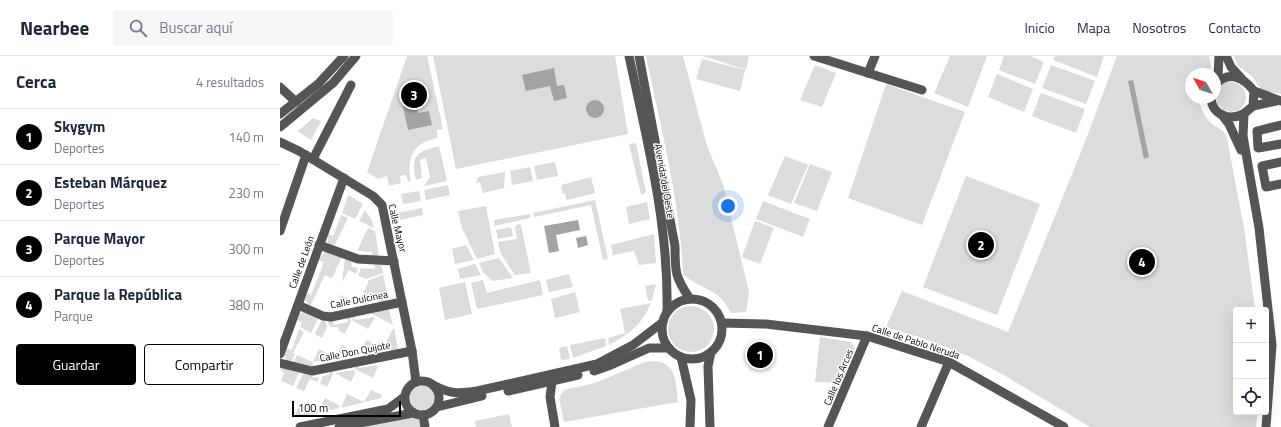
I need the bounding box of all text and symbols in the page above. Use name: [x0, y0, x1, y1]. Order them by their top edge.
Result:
search box: [113, 10, 393, 46]
text: Nearbee: [20, 13, 89, 42]
text: Buscar aquí: [159, 16, 233, 39]
icon: search: [127, 17, 149, 39]
text: Inicio: [1024, 17, 1055, 38]
text: Mapa: [1077, 17, 1110, 38]
text: Nosotros: [1132, 17, 1186, 38]
text: Contacto: [1208, 17, 1261, 38]
north arrow: [1185, 68, 1221, 104]
text: Cerca: [16, 69, 56, 95]
text: 4 resultados: [196, 72, 264, 92]
pin: 3: [401, 80, 427, 110]
text: Skygym: [54, 115, 105, 138]
text: 1: [25, 127, 33, 147]
text: 140 m: [228, 127, 264, 147]
text: Deportes: [54, 138, 104, 158]
street label: Avenida del Oeste: [651, 143, 678, 219]
text: Esteban Márquez: [54, 171, 167, 194]
text: 2: [25, 183, 33, 203]
text: 230 m: [228, 183, 264, 203]
text: Deportes: [54, 194, 104, 214]
your location: [718, 196, 738, 216]
street label: Calle Mayor: [384, 202, 411, 254]
text: Parque Mayor: [54, 227, 145, 250]
pin: 2: [968, 230, 994, 260]
street label: Calle de León: [285, 234, 318, 291]
text: 3: [25, 239, 33, 259]
text: 300 m: [228, 239, 264, 259]
pin: 4: [1129, 247, 1155, 277]
text: Deportes: [54, 250, 104, 270]
text: Parque la República: [54, 283, 182, 306]
street label: Calle Dulcinea: [329, 287, 389, 312]
text: 4: [25, 295, 33, 315]
text: 380 m: [228, 295, 264, 315]
text: Parque: [54, 306, 93, 326]
map controls: [1233, 307, 1269, 415]
button: +: [1233, 307, 1269, 343]
street label: Calle de Pablo Neruda: [870, 320, 962, 363]
street label: Calle Don Quijote: [318, 337, 392, 366]
pin: 1: [747, 340, 773, 370]
button: −: [1233, 343, 1269, 379]
button: Guardar: [16, 344, 136, 385]
button: Compartir: [144, 344, 264, 385]
street label: Calle los Arces: [820, 346, 857, 408]
button: locate: [1233, 379, 1269, 415]
scale bar: [292, 399, 401, 418]
text: 100 m: [298, 400, 328, 416]

